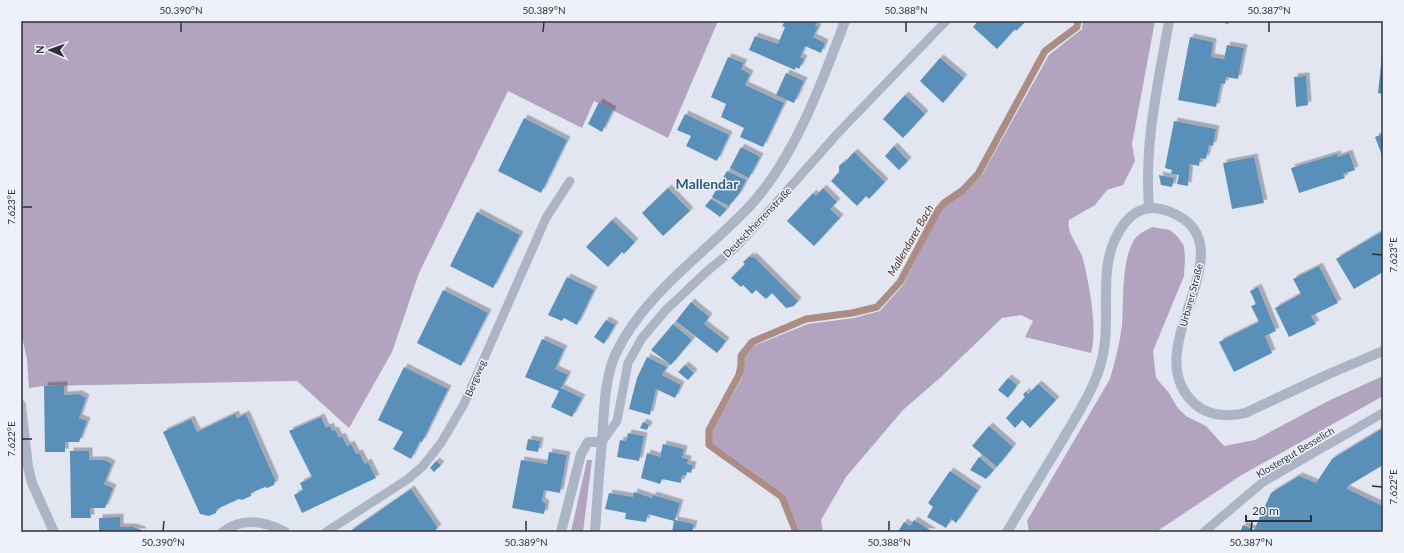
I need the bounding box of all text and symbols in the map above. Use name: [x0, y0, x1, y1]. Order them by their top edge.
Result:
text: 50.390°N: [159, 4, 203, 16]
text: 50.389°N: [522, 4, 566, 16]
text: 50.388°N: [884, 4, 928, 16]
text: 50.387°N: [1247, 4, 1291, 16]
north arrow: [30, 30, 70, 70]
text: N: [33, 45, 46, 54]
district label: Mallendar: [676, 175, 739, 192]
street label: Deutschherrenstraße: [720, 184, 794, 260]
text: 7.623°E: [5, 189, 17, 225]
water label: Mallendarer Bach: [884, 202, 936, 278]
text: 7.623°E: [1387, 237, 1399, 273]
street label: Urbarer Straße: [1177, 262, 1205, 328]
street label: Bergweg: [462, 358, 488, 398]
text: 7.622°E: [5, 421, 17, 457]
street label: Klostergut Besselich: [1254, 424, 1336, 480]
text: 7.622°E: [1387, 469, 1399, 505]
scale bar: [1246, 497, 1311, 523]
text: 20 m: [1252, 503, 1279, 518]
text: 50.390°N: [141, 536, 185, 548]
text: 50.389°N: [504, 536, 548, 548]
text: 50.388°N: [867, 536, 911, 548]
text: 50.387°N: [1229, 536, 1273, 548]

